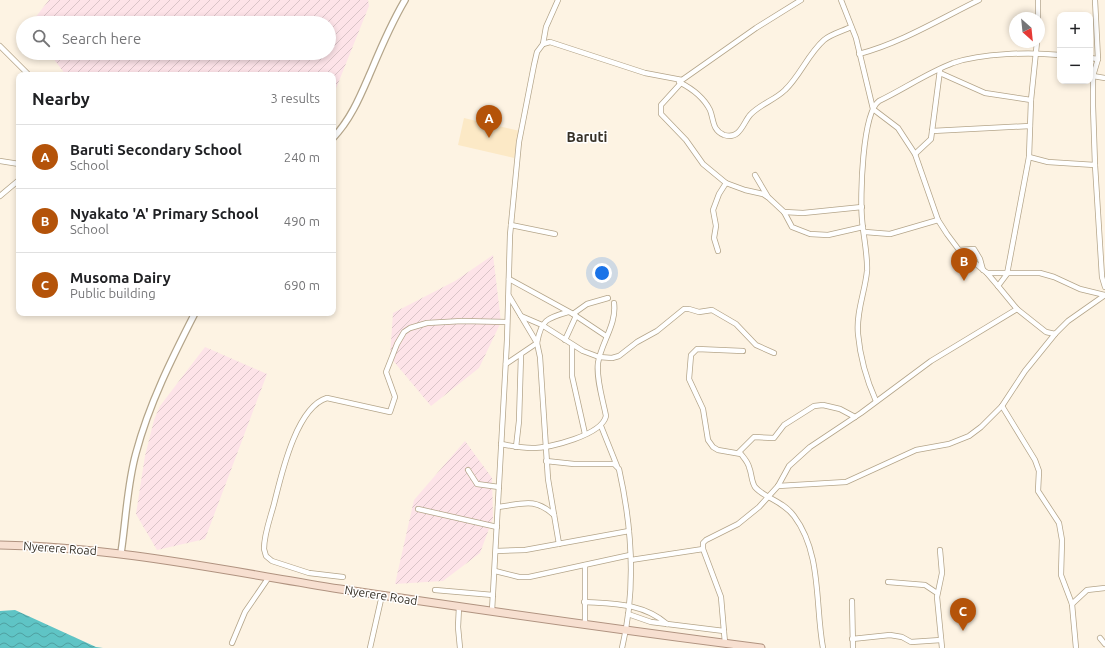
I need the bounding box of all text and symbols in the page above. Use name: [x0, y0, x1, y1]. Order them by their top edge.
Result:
north arrow: [1009, 12, 1045, 48]
map controls: [1057, 12, 1093, 84]
button: +: [1057, 12, 1093, 48]
search box: [16, 16, 336, 60]
icon: search: [30, 27, 52, 49]
text: Search here: [62, 30, 141, 47]
button: −: [1057, 48, 1093, 84]
text: Nearby: [32, 89, 90, 108]
text: 3 results: [270, 91, 320, 105]
pin: A: [476, 105, 502, 138]
district label: Baruti: [567, 129, 607, 145]
text: Baruti Secondary School: [70, 141, 242, 158]
text: A: [40, 150, 50, 164]
text: 240 m: [284, 150, 320, 164]
text: School: [70, 158, 109, 172]
text: Nyakato 'A' Primary School: [70, 205, 259, 222]
text: B: [41, 214, 49, 228]
text: 490 m: [284, 214, 320, 228]
text: School: [70, 222, 109, 236]
pin: B: [951, 248, 977, 281]
your location: [592, 263, 612, 283]
text: Musoma Dairy: [70, 269, 171, 286]
text: C: [41, 278, 49, 292]
text: 690 m: [284, 278, 320, 292]
text: Public building: [70, 286, 156, 300]
street label: Nyerere Road: [23, 539, 97, 557]
street label: Nyerere Road: [344, 583, 418, 607]
pin: C: [950, 598, 976, 631]

